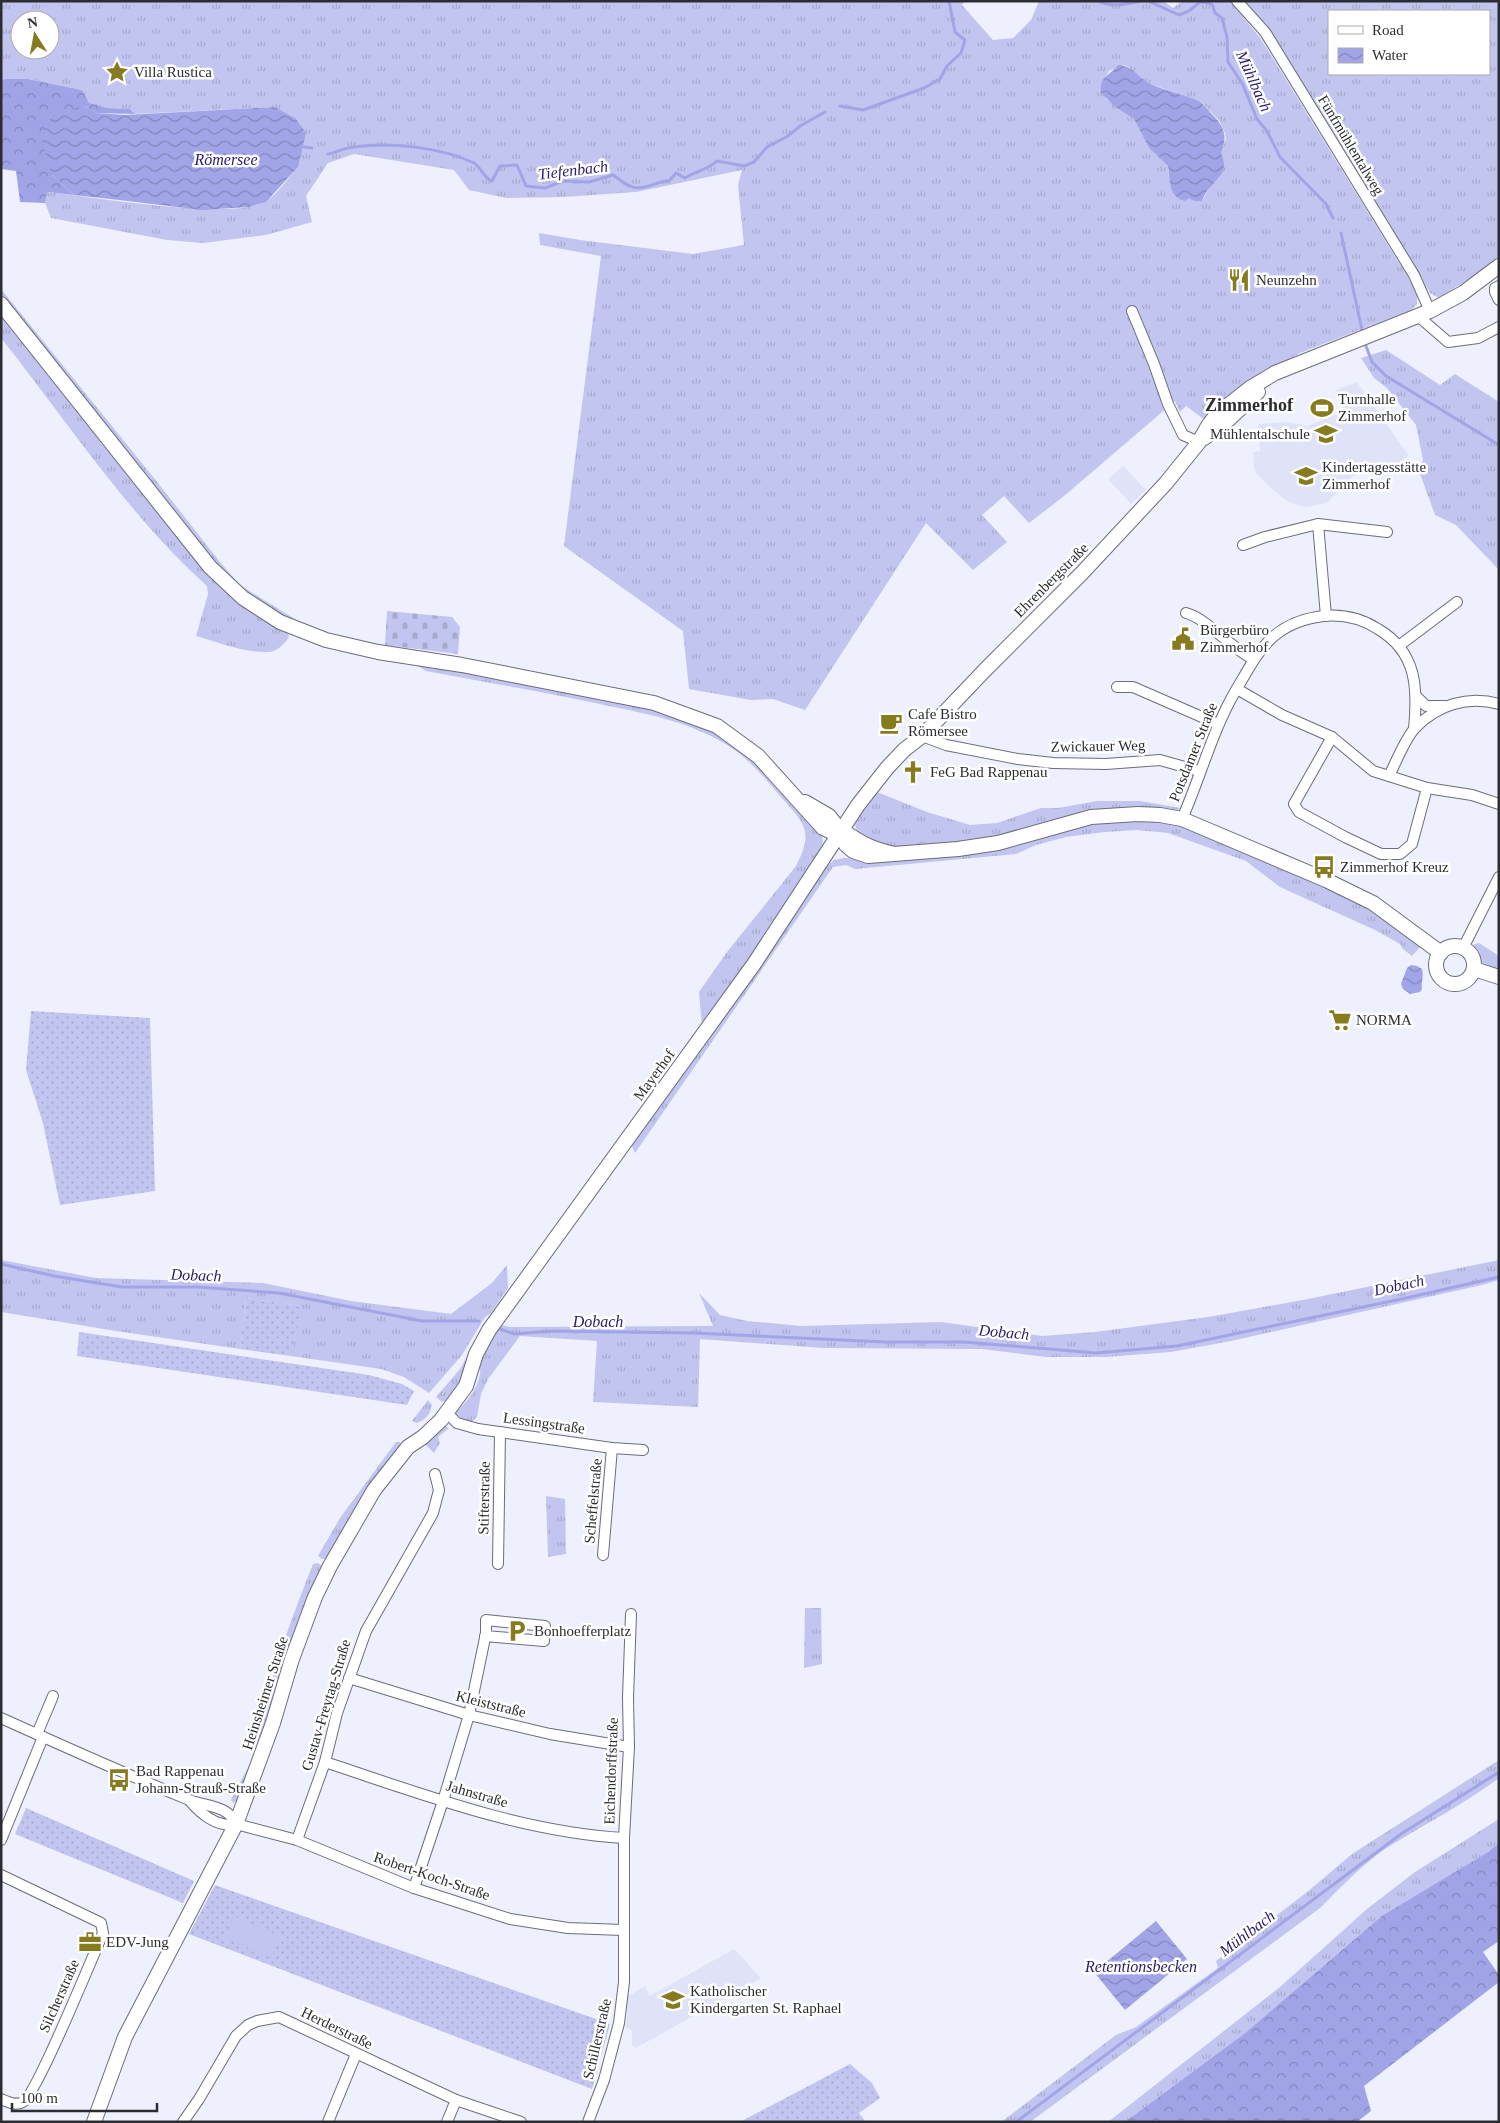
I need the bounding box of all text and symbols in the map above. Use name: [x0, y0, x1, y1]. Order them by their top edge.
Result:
north arrow: [10, 10, 60, 60]
legend: [1328, 10, 1490, 75]
text: N: [26, 14, 39, 31]
text: Road: [1372, 22, 1404, 38]
water label: Mühlbach: [1233, 47, 1275, 114]
text: Water: [1372, 47, 1407, 63]
place icon: Villa Rustica: [104, 59, 130, 85]
place label: Villa Rustica: [134, 64, 212, 80]
street label: Fünfmühlentalweg: [1315, 92, 1387, 198]
water label: Römersee: [193, 151, 258, 168]
water label: Tiefenbach: [537, 157, 609, 184]
restaurant icon: Neunzehn: [1226, 267, 1252, 293]
place label: Neunzehn: [1256, 272, 1317, 288]
place label: Turnhalle Zimmerhof: [1338, 391, 1406, 424]
district label: Zimmerhof: [1205, 395, 1294, 415]
sports icon: Turnhalle Zimmerhof: [1309, 395, 1335, 421]
school or university icon: Mühlentalschule: [1313, 421, 1339, 447]
place label: Mühlentalschule: [1210, 426, 1310, 442]
place label: Kindertagesstätte Zimmerhof: [1322, 459, 1426, 492]
school or university icon: Kindertagesstätte Zimmerhof: [1293, 463, 1319, 489]
street label: Ehrenbergstraße: [1011, 539, 1092, 620]
place label: Bürgerbüro Zimmerhof: [1200, 622, 1269, 655]
public building icon: Bürgerbüro Zimmerhof: [1170, 626, 1196, 652]
street label: Potsdamer Straße: [1166, 700, 1220, 804]
place label: Cafe Bistro Römersee: [908, 706, 977, 739]
cafe icon: Cafe Bistro Römersee: [878, 710, 904, 736]
street label: Zwickauer Weg: [1051, 737, 1146, 755]
church icon: FeG Bad Rappenau: [900, 759, 926, 785]
place label: FeG Bad Rappenau: [930, 764, 1048, 780]
bus stop icon: Zimmerhof Kreuz: [1311, 854, 1337, 880]
place label: Zimmerhof Kreuz: [1340, 859, 1449, 875]
supermarket icon: NORMA: [1327, 1007, 1353, 1033]
place label: NORMA: [1356, 1012, 1412, 1028]
street label: Mayerhof: [630, 1046, 678, 1104]
water label: Dobach: [169, 1266, 222, 1284]
water label: Dobach: [1371, 1271, 1426, 1299]
water label: Dobach: [572, 1313, 623, 1330]
water label: Dobach: [977, 1321, 1030, 1343]
street label: Lessingstraße: [502, 1409, 586, 1437]
street label: Scheffelstraße: [581, 1457, 605, 1544]
street label: Stifterstraße: [475, 1461, 493, 1535]
parking icon: Bonhoefferplatz: [504, 1618, 530, 1644]
place label: Bonhoefferplatz: [534, 1623, 632, 1639]
street label: Heinsheimer Straße: [239, 1634, 291, 1752]
street label: Gustav-Freytag-Straße: [298, 1637, 354, 1773]
street label: Kleiststraße: [454, 1688, 528, 1721]
street label: Eichendorffstraße: [601, 1717, 621, 1825]
place label: Bad Rappenau Johann-Strauß-Straße: [136, 1763, 266, 1796]
bus stop icon: Bad Rappenau Johann-Strauß-Straße: [106, 1767, 132, 1793]
street label: Jahnstraße: [444, 1778, 510, 1811]
street label: Robert-Koch-Straße: [372, 1849, 492, 1903]
water label: Mühlbach: [1215, 1907, 1278, 1960]
office icon: EDV-Jung: [77, 1929, 103, 1955]
place label: EDV-Jung: [106, 1934, 169, 1950]
street label: Silcherstraße: [36, 1957, 82, 2035]
water label: Retentionsbecken: [1084, 1958, 1197, 1975]
place label: Katholischer Kindergarten St. Raphael: [690, 1983, 842, 2016]
school or university icon: Katholischer Kindergarten St. Raphael: [660, 1987, 686, 2013]
street label: Schillerstraße: [580, 1997, 614, 2081]
street label: Herderstraße: [299, 2004, 376, 2052]
scale bar: [12, 2080, 158, 2112]
text: 100 m: [20, 2090, 58, 2106]

